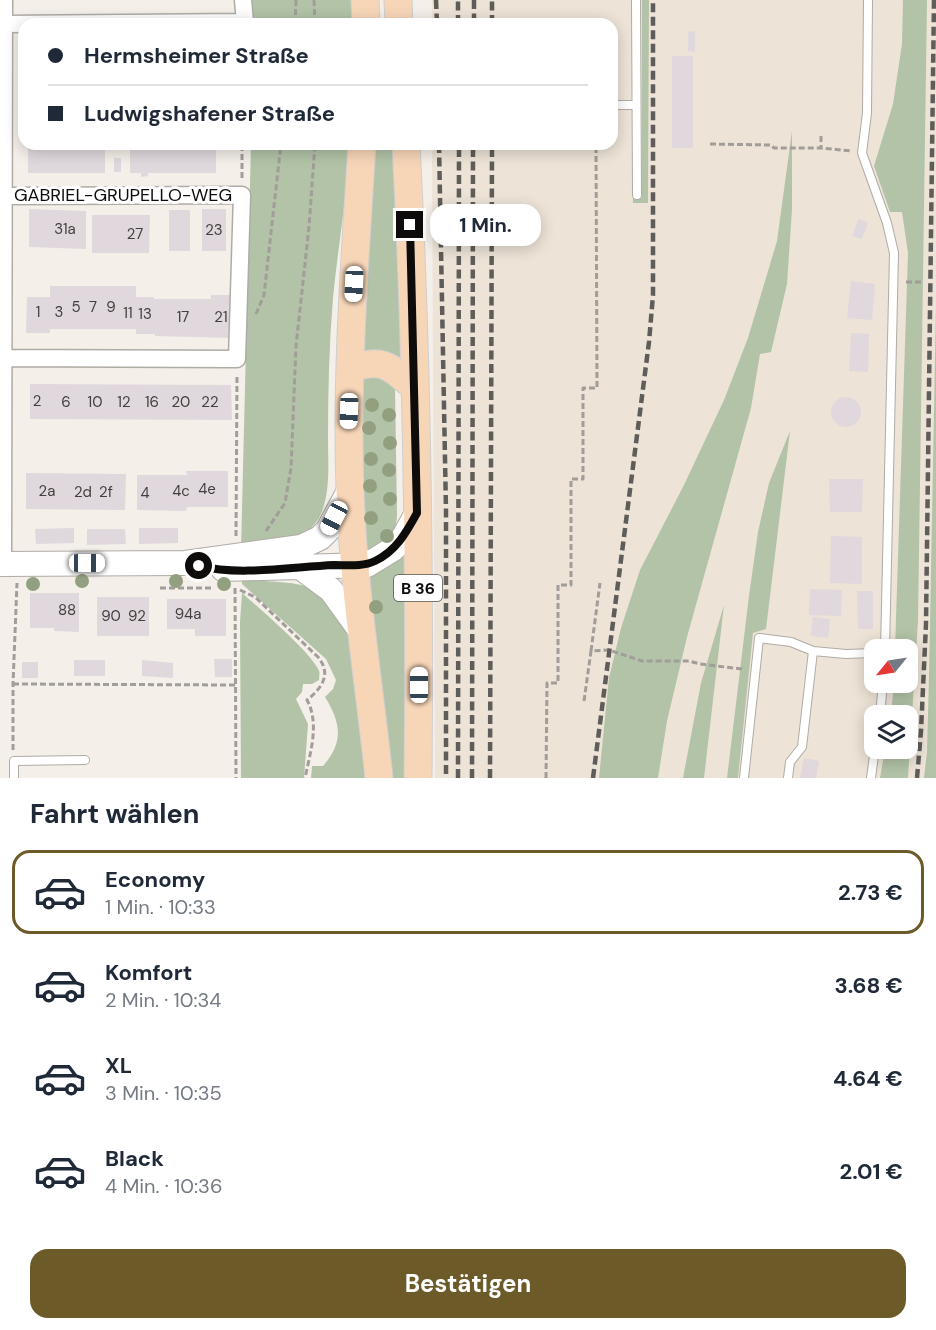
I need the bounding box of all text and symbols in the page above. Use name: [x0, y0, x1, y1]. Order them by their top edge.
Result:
text: Hermsheimer Straße: [84, 41, 309, 70]
text: Ludwigshafener Straße: [84, 99, 335, 128]
street label: GABRIEL-GRUPELLO-WEG: [14, 183, 232, 207]
callout: 1 Min.: [431, 204, 542, 246]
route end: [396, 211, 423, 238]
text: 1 Min.: [459, 212, 512, 238]
house number: 31a: [54, 219, 76, 239]
house number: 23: [205, 220, 223, 240]
house number: 27: [127, 224, 143, 244]
car: [344, 266, 364, 302]
house number: 5: [71, 297, 81, 317]
house number: 7: [89, 297, 97, 317]
house number: 9: [106, 297, 116, 317]
house number: 1: [36, 302, 40, 322]
house number: 3: [55, 302, 63, 322]
house number: 11: [123, 303, 133, 323]
house number: 13: [138, 304, 152, 324]
house number: 17: [177, 307, 189, 327]
house number: 21: [214, 307, 228, 327]
house number: 2: [33, 391, 41, 411]
house number: 6: [61, 392, 71, 412]
house number: 10: [88, 392, 102, 412]
house number: 12: [117, 392, 131, 412]
house number: 16: [145, 392, 159, 412]
house number: 20: [172, 392, 190, 412]
house number: 22: [201, 392, 219, 412]
car: [339, 393, 359, 429]
house number: 4e: [198, 479, 216, 499]
house number: 2a: [39, 481, 55, 501]
house number: 4c: [172, 481, 190, 501]
house number: 2d: [74, 482, 92, 502]
house number: 2f: [99, 482, 113, 502]
house number: 4: [140, 483, 150, 503]
car: [318, 498, 350, 538]
route start: [185, 552, 212, 579]
car: [69, 554, 105, 572]
road number: B 36: [394, 575, 442, 601]
house number: 88: [58, 600, 76, 620]
house number: 94a: [175, 604, 201, 624]
house number: 90: [101, 606, 121, 626]
house number: 92: [128, 606, 146, 626]
north arrow: [864, 639, 918, 693]
map controls: [864, 639, 918, 759]
car: [410, 667, 428, 703]
button: layers: [864, 705, 918, 759]
text: Fahrt wählen: [30, 796, 200, 831]
icon: car: [33, 865, 87, 919]
text: Economy: [105, 865, 205, 894]
text: 2.73 €: [838, 878, 903, 907]
text: 1 Min. · 10:33: [105, 894, 216, 920]
icon: car: [33, 958, 87, 1012]
text: Komfort: [105, 958, 192, 987]
text: 3.68 €: [834, 971, 903, 1000]
text: 2 Min. · 10:34: [105, 987, 221, 1013]
icon: car: [33, 1051, 87, 1105]
text: XL: [105, 1051, 132, 1080]
text: 4.64 €: [833, 1064, 903, 1093]
text: 3 Min. · 10:35: [105, 1080, 222, 1106]
icon: car: [33, 1144, 87, 1198]
text: Black: [105, 1144, 164, 1173]
text: 2.01 €: [840, 1157, 903, 1186]
text: 4 Min. · 10:36: [105, 1173, 222, 1199]
button: Bestätigen: [30, 1249, 906, 1318]

